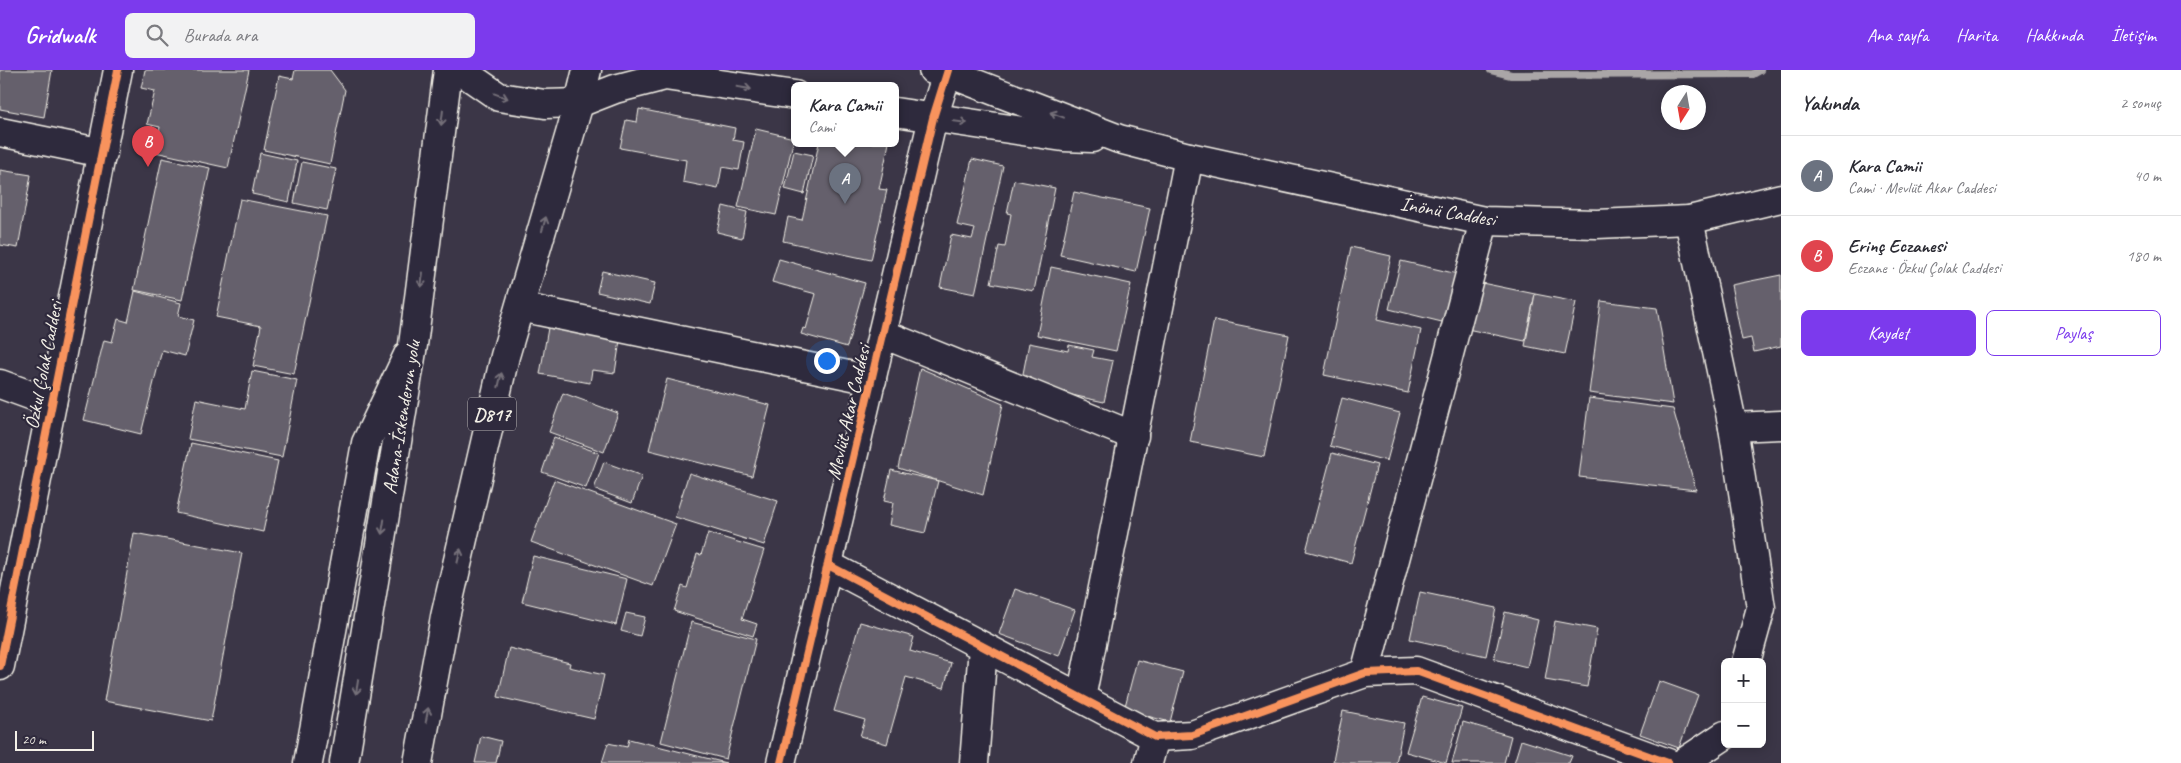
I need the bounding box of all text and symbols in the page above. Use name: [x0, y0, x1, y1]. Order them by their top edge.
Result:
search box: [125, 13, 475, 58]
text: Gridwalk: [25, 20, 95, 50]
icon: search: [143, 21, 171, 49]
text: Burada ara: [183, 23, 257, 47]
text: Ana sayfa: [1867, 24, 1928, 46]
text: Harita: [1956, 24, 1997, 46]
text: Hakkında: [2025, 24, 2083, 46]
text: İletişim: [2111, 24, 2156, 46]
popup: [791, 82, 899, 147]
one-way arrow: [736, 83, 752, 93]
north arrow: [1661, 85, 1706, 130]
text: Yakında: [1801, 90, 1859, 116]
one-way arrow: [493, 92, 508, 101]
text: Kara Camii: [809, 93, 881, 117]
text: 2 sonuç: [2120, 93, 2161, 113]
one-way arrow: [437, 110, 447, 126]
one-way arrow: [1050, 110, 1065, 119]
text: Cami: [809, 117, 835, 137]
one-way arrow: [952, 117, 968, 127]
pin: B: [132, 126, 164, 167]
text: Kara Camii: [1848, 154, 1921, 178]
pin: A: [829, 163, 861, 204]
text: A: [1813, 166, 1821, 186]
text: 40 m: [2134, 166, 2161, 186]
text: Cami · Mevlüt Akar Caddesi: [1848, 178, 1996, 198]
street label: İnönü Caddesi: [1398, 191, 1500, 233]
one-way arrow: [539, 216, 549, 232]
text: Erinç Eczanesi: [1848, 234, 1946, 258]
text: B: [1813, 246, 1821, 266]
text: 180 m: [2127, 246, 2161, 266]
text: Eczane · Özkul Çolak Caddesi: [1848, 258, 2001, 278]
one-way arrow: [416, 271, 426, 287]
street label: Özkul Çolak Caddesi: [19, 297, 69, 431]
button: Kaydet: [1801, 310, 1976, 356]
button: Paylaş: [1986, 310, 2161, 356]
street label: Adana-İskenderun yolu: [377, 337, 426, 496]
street label: Mevlüt Akar Caddesi: [821, 340, 877, 482]
your location: [814, 348, 840, 374]
one-way arrow: [496, 373, 505, 389]
road number: D817: [468, 398, 516, 430]
one-way arrow: [378, 518, 388, 534]
one-way arrow: [455, 548, 464, 564]
map controls: [1721, 658, 1766, 748]
button: +: [1721, 658, 1766, 703]
one-way arrow: [352, 679, 362, 695]
button: −: [1721, 703, 1766, 748]
one-way arrow: [423, 707, 433, 723]
scale bar: [15, 728, 94, 751]
text: 20 m: [22, 731, 46, 748]

